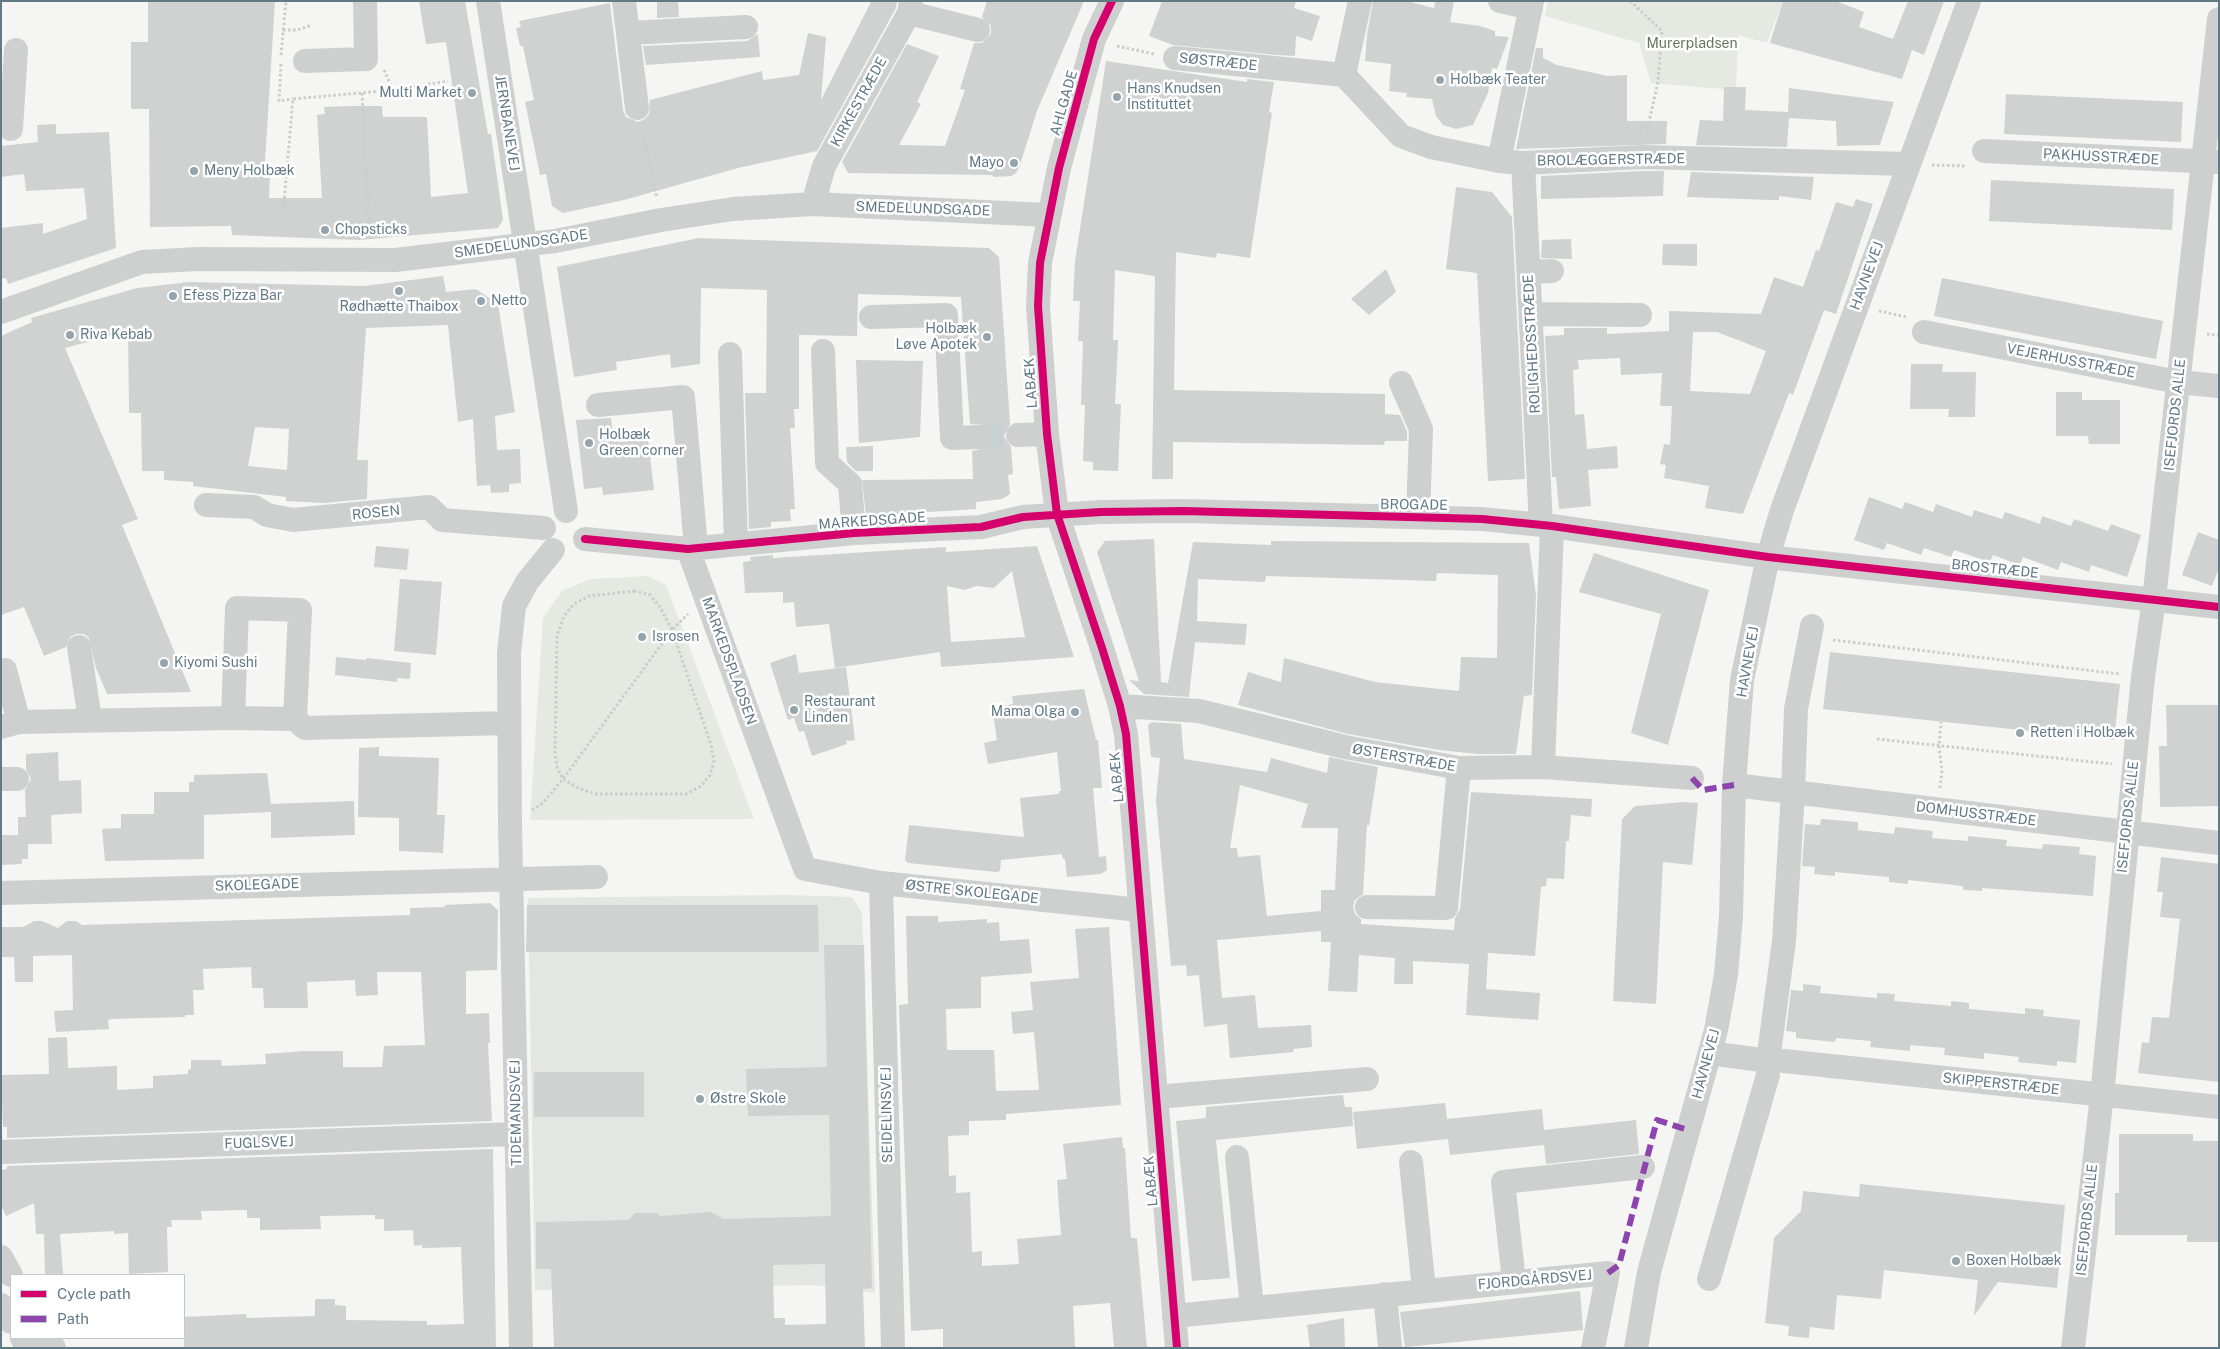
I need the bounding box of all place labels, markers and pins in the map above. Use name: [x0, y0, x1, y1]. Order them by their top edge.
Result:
place label: Holbæk Teater: [1450, 72, 1546, 88]
marker: Holbæk Teater: [1434, 74, 1446, 86]
place label: Hans Knudsen Instituttet: [1127, 81, 1221, 114]
place label: Multi Market: [379, 85, 462, 101]
marker: Multi Market: [466, 87, 478, 99]
marker: Hans Knudsen Instituttet: [1111, 91, 1123, 103]
place label: Mayo: [969, 155, 1004, 171]
marker: Mayo: [1008, 157, 1020, 169]
place label: Meny Holbæk: [204, 163, 295, 179]
marker: Meny Holbæk: [188, 165, 200, 177]
place label: Chopsticks: [335, 222, 407, 238]
marker: Chopsticks: [319, 224, 331, 236]
marker: Rødhætte Thaibox: [393, 285, 405, 297]
place label: Efess Pizza Bar: [183, 288, 282, 304]
marker: Efess Pizza Bar: [167, 290, 179, 302]
place label: Netto: [491, 293, 527, 309]
marker: Netto: [475, 295, 487, 307]
place label: Rødhætte Thaibox: [339, 299, 459, 315]
place label: Holbæk Løve Apotek: [896, 321, 977, 354]
place label: Riva Kebab: [80, 327, 152, 343]
marker: Riva Kebab: [64, 329, 76, 341]
marker: Holbæk Løve Apotek: [981, 331, 993, 343]
place label: Holbæk Green corner: [599, 427, 684, 460]
marker: Holbæk Green corner: [583, 437, 595, 449]
place label: Isrosen: [652, 629, 699, 645]
marker: Isrosen: [636, 631, 648, 643]
place label: Kiyomi Sushi: [174, 655, 257, 671]
marker: Kiyomi Sushi: [158, 657, 170, 669]
place label: Restaurant Linden: [804, 694, 876, 726]
marker: Restaurant Linden: [788, 704, 800, 716]
place label: Mama Olga: [991, 704, 1065, 720]
marker: Mama Olga: [1069, 706, 1081, 718]
place label: Retten i Holbæk: [2030, 725, 2135, 741]
marker: Retten i Holbæk: [2014, 727, 2026, 739]
place label: Østre Skole: [710, 1091, 786, 1107]
marker: Østre Skole: [694, 1093, 706, 1105]
place label: Boxen Holbæk: [1966, 1253, 2062, 1269]
marker: Boxen Holbæk: [1950, 1255, 1962, 1267]

